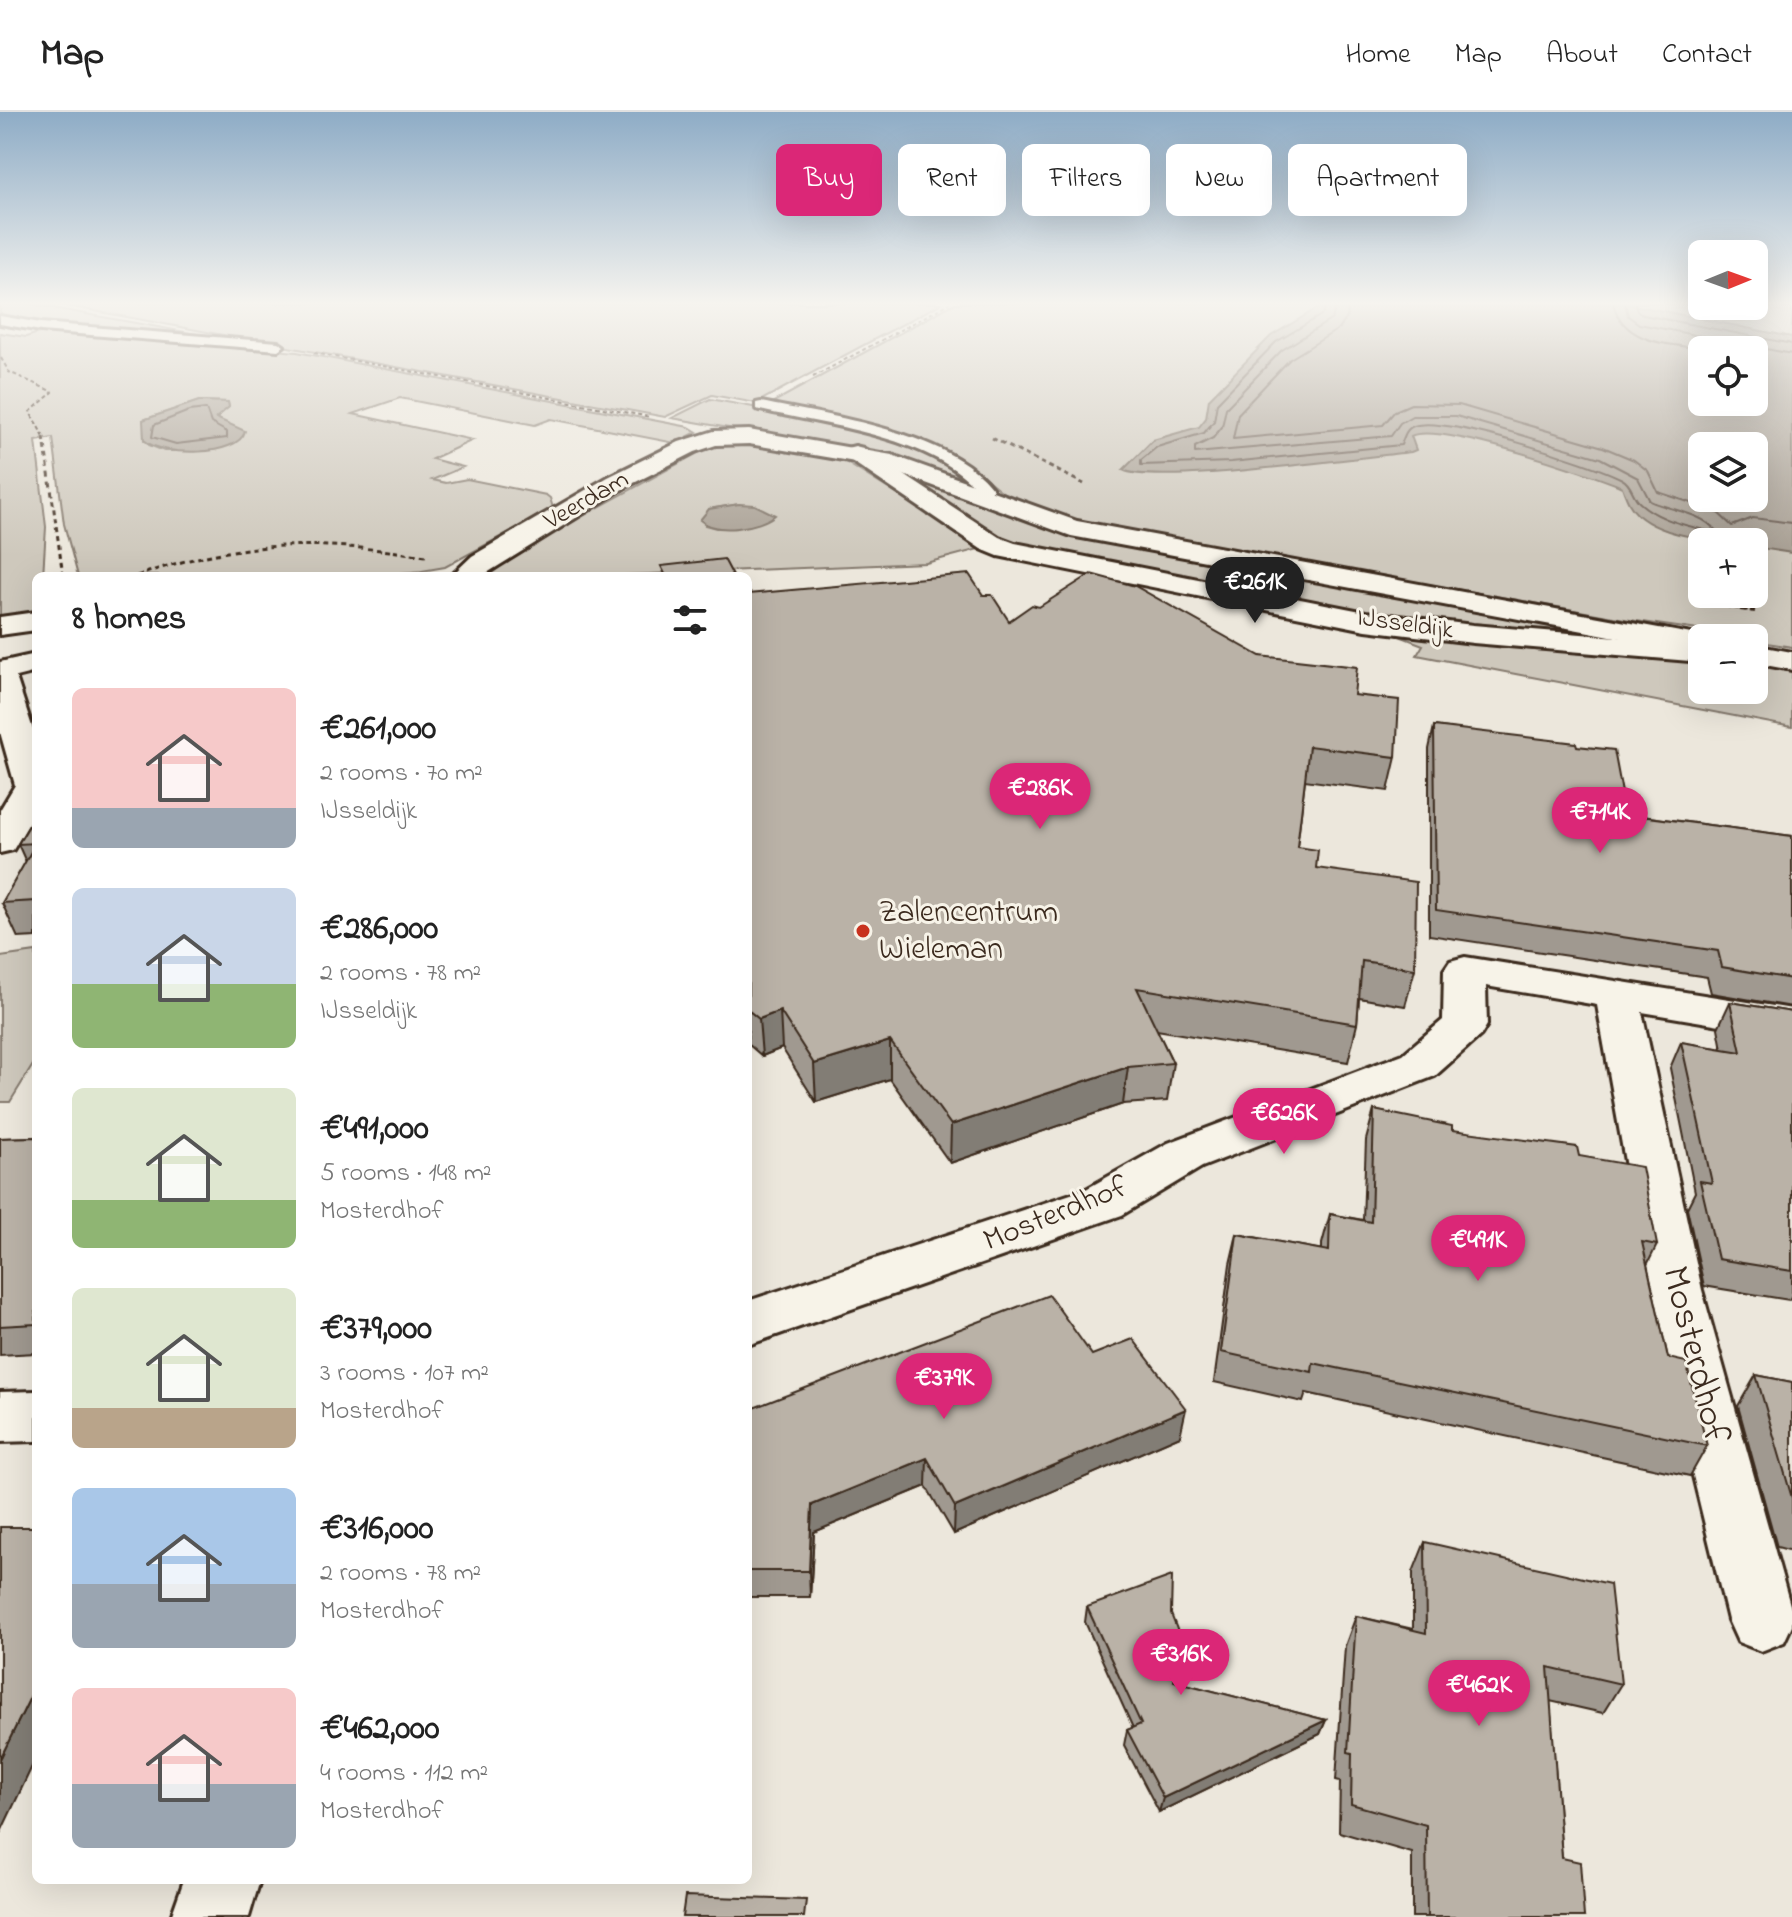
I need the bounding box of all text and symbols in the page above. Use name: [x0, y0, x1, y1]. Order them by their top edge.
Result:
text: Map: [40, 27, 104, 83]
text: Home: [1345, 35, 1411, 76]
text: Map: [1455, 35, 1502, 76]
text: About: [1546, 35, 1618, 76]
text: Contact: [1662, 35, 1752, 76]
chip: Buy: [776, 144, 882, 216]
chip: Rent: [898, 144, 1006, 216]
chip: Filters: [1022, 144, 1150, 216]
chip: New: [1166, 144, 1272, 216]
chip: Apartment: [1288, 144, 1467, 216]
north arrow: [1688, 240, 1768, 320]
map controls: [1688, 240, 1768, 704]
button: locate: [1688, 336, 1768, 416]
button: layers: [1688, 432, 1768, 512]
street label: Veerdam: [537, 461, 637, 541]
button: +: [1688, 528, 1768, 608]
pin: €261K: [1199, 557, 1311, 625]
text: €261K: [1223, 564, 1287, 602]
text: 8 homes: [72, 595, 186, 645]
icon: filters: [668, 598, 712, 642]
street label: IJsseldijk: [1354, 599, 1456, 651]
button: −: [1688, 624, 1768, 704]
text: €261,000: [320, 705, 436, 755]
icon: home: [136, 720, 232, 816]
text: 2 rooms · 70 m²: [320, 755, 483, 793]
pin: €286K: [984, 763, 1096, 831]
text: €286K: [1008, 770, 1072, 808]
pin: €714K: [1544, 787, 1656, 855]
text: IJsseldijk: [320, 793, 417, 831]
text: €714K: [1570, 794, 1630, 832]
place label: Zalencentrum Wieleman: [879, 890, 1058, 974]
text: €286,000: [320, 905, 438, 955]
icon: home: [136, 920, 232, 1016]
marker: Zalencentrum Wieleman: [854, 922, 872, 940]
text: 2 rooms · 78 m²: [320, 955, 481, 993]
text: IJsseldijk: [320, 993, 417, 1031]
pin: €626K: [1228, 1088, 1340, 1156]
text: €626K: [1251, 1095, 1317, 1133]
text: €491,000: [320, 1105, 429, 1155]
icon: home: [136, 1120, 232, 1216]
text: 5 rooms · 148 m²: [320, 1155, 492, 1193]
street label: Mosterdhof: [977, 1165, 1135, 1265]
text: Mosterdhof: [320, 1193, 444, 1231]
pin: €491K: [1422, 1215, 1534, 1283]
text: €491K: [1449, 1222, 1507, 1260]
street label: Mosterdhof: [1645, 1261, 1743, 1450]
text: €379,000: [320, 1305, 432, 1355]
icon: home: [136, 1320, 232, 1416]
pin: €379K: [888, 1353, 1000, 1421]
text: 3 rooms · 107 m²: [320, 1355, 489, 1393]
text: €379K: [914, 1360, 974, 1398]
text: Mosterdhof: [320, 1393, 444, 1431]
text: €316,000: [320, 1505, 433, 1555]
icon: home: [136, 1520, 232, 1616]
text: 2 rooms · 78 m²: [320, 1555, 481, 1593]
text: Mosterdhof: [320, 1593, 444, 1631]
pin: €316K: [1125, 1629, 1237, 1697]
text: €316K: [1150, 1636, 1212, 1674]
pin: €462K: [1423, 1660, 1535, 1728]
text: €462K: [1446, 1667, 1512, 1705]
text: €462,000: [320, 1705, 439, 1755]
icon: home: [136, 1720, 232, 1816]
text: 4 rooms · 112 m²: [320, 1755, 488, 1793]
text: Mosterdhof: [320, 1793, 444, 1831]

